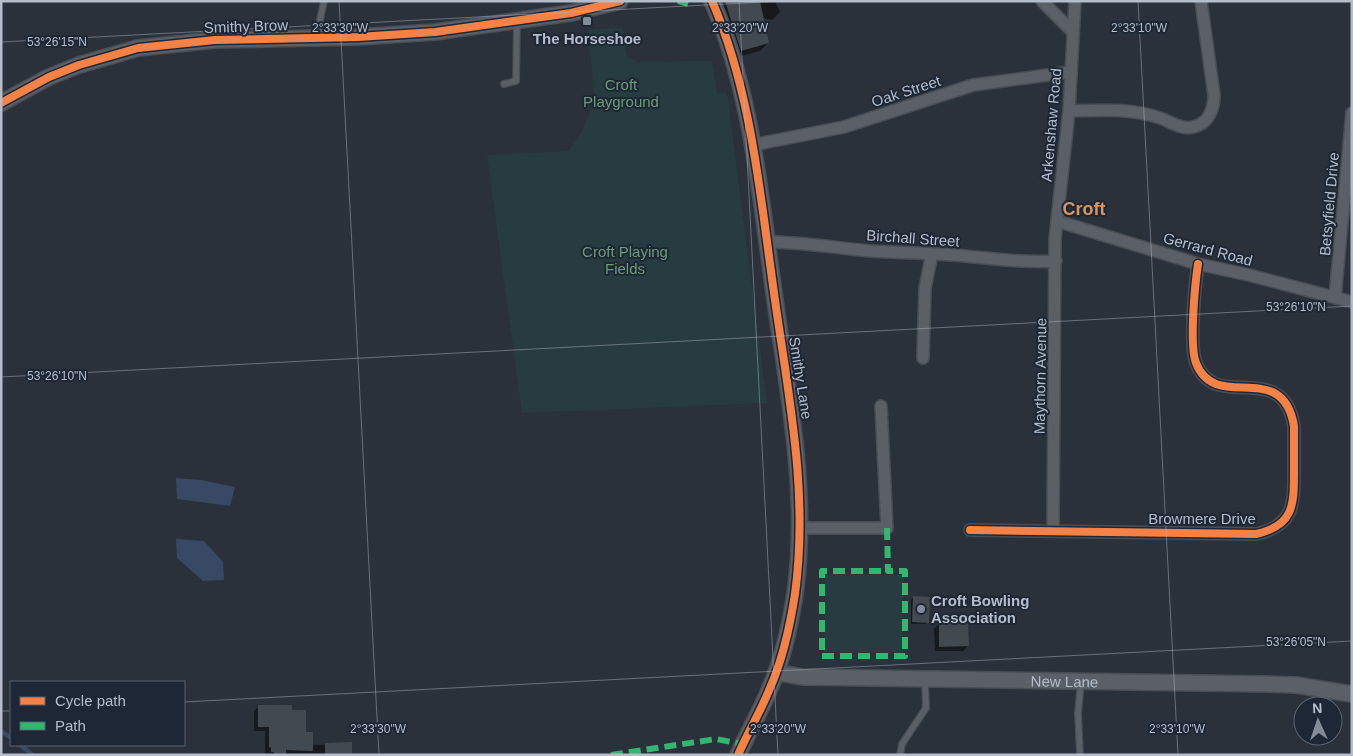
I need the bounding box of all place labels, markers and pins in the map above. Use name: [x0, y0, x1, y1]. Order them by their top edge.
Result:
marker: The Horseshoe: [581, 15, 593, 27]
place label: The Horseshoe: [533, 30, 641, 47]
place label: Croft Bowling Association: [931, 592, 1029, 626]
marker: Croft Bowling Association: [915, 603, 927, 615]

